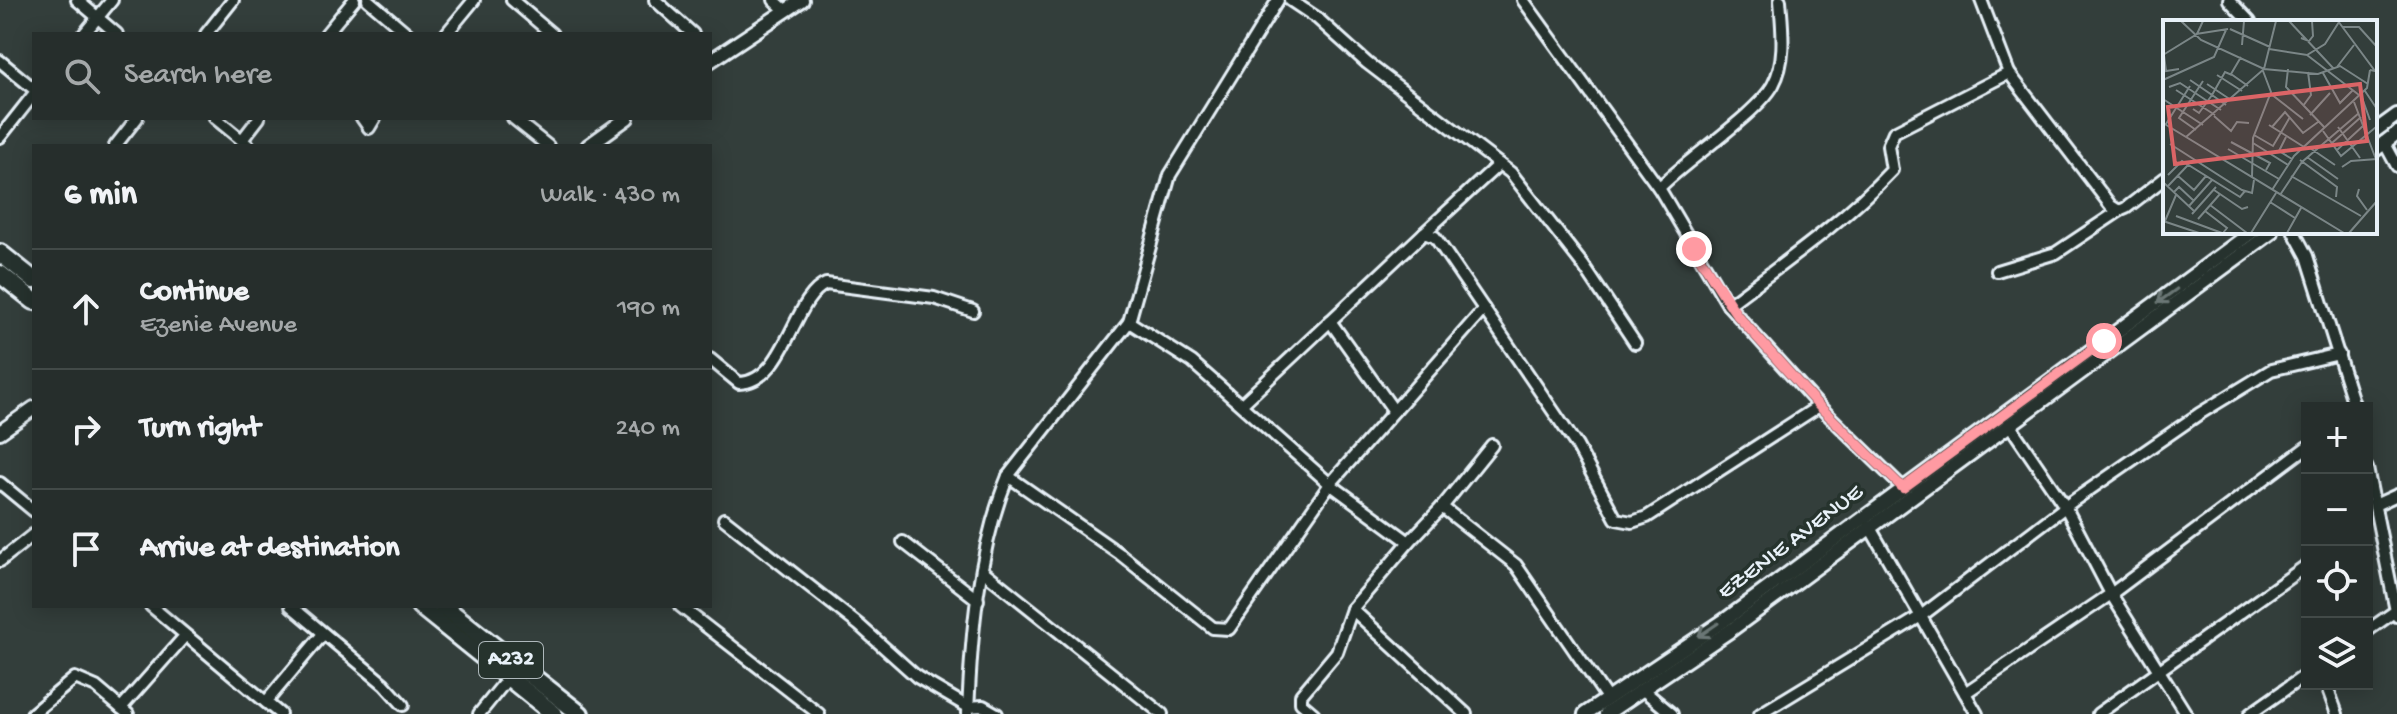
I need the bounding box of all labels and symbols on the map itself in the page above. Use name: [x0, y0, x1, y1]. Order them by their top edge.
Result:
inset map: [2163, 20, 2377, 234]
route end: [1676, 231, 1712, 267]
one-way arrow: [2157, 287, 2178, 304]
route start: [2086, 323, 2122, 359]
street label: EZENIE AVENUE: [1713, 478, 1870, 607]
one-way arrow: [1698, 622, 1720, 639]
road number: A232: [479, 642, 543, 678]

